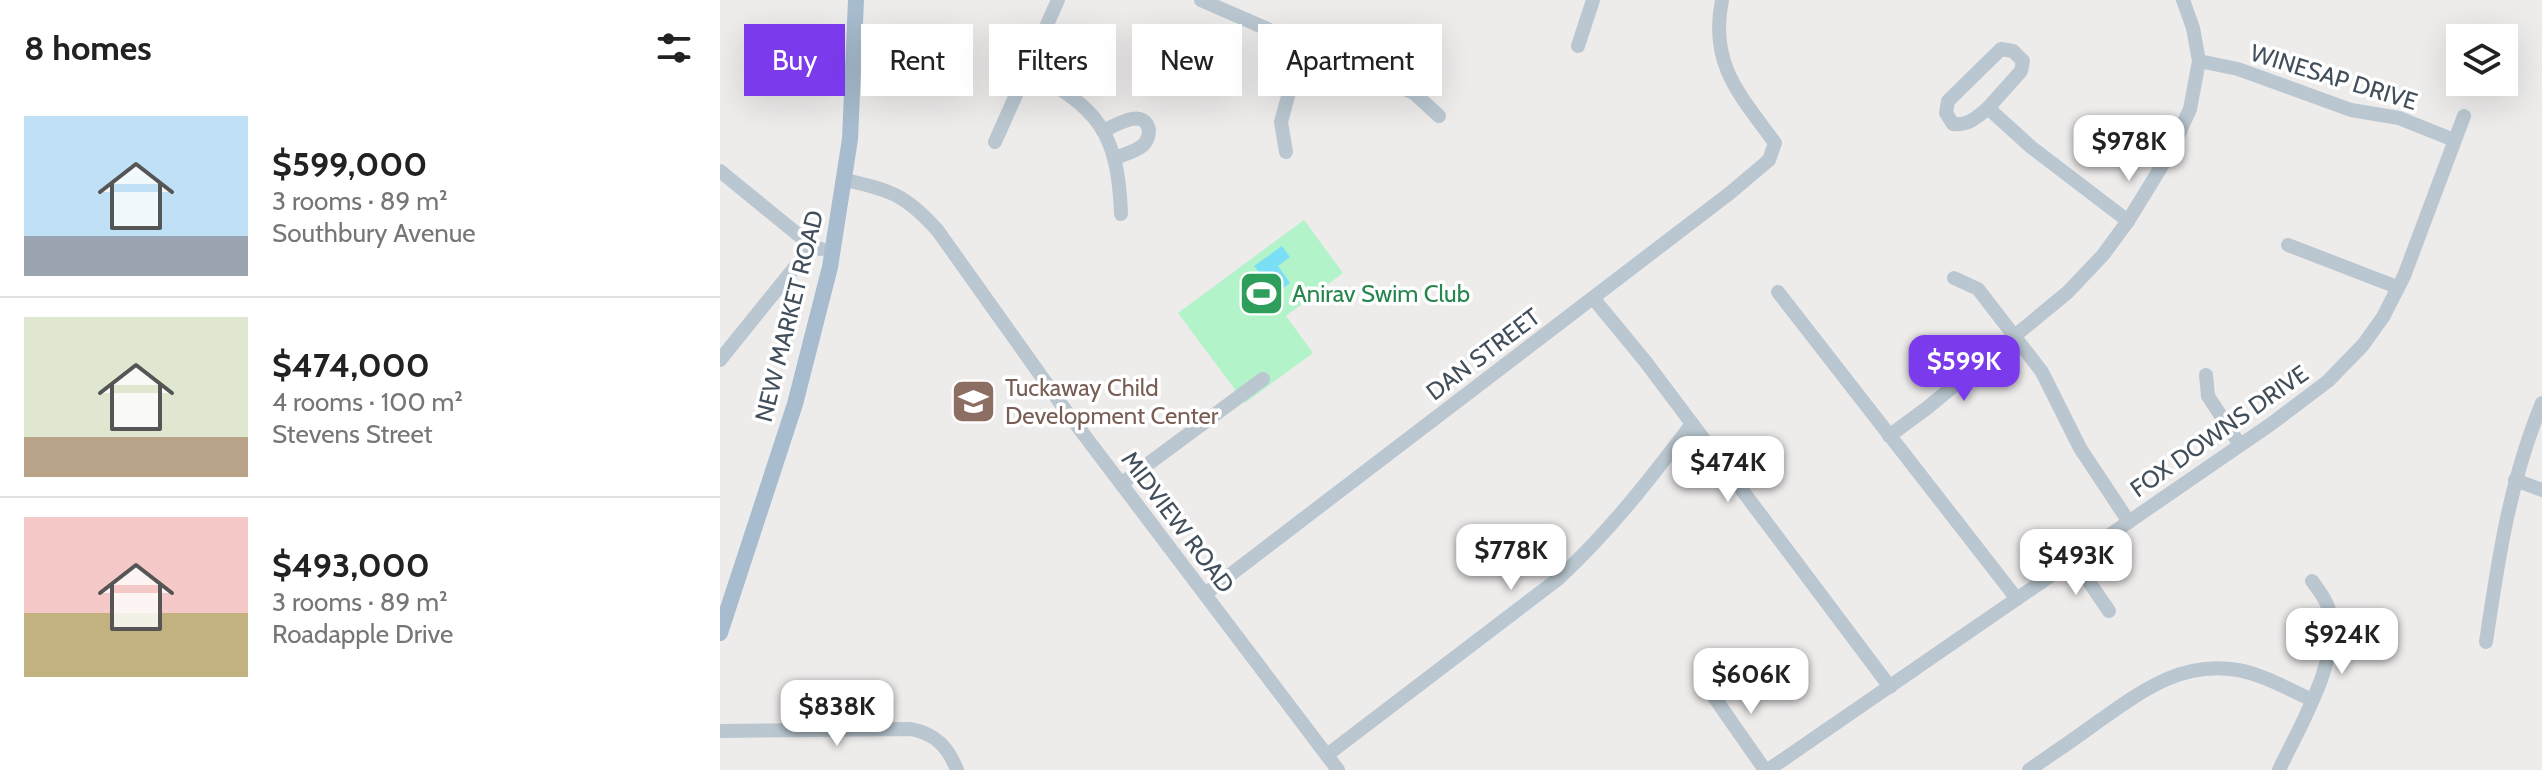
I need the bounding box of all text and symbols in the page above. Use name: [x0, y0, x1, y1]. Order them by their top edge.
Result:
chip: Buy: [744, 24, 845, 96]
chip: Rent: [861, 24, 973, 96]
chip: Filters: [989, 24, 1116, 96]
chip: New: [1132, 24, 1242, 96]
chip: Apartment: [1258, 24, 1442, 96]
map controls: [2446, 24, 2518, 96]
button: layers: [2446, 24, 2518, 96]
icon: filters: [652, 26, 696, 70]
text: 8 homes: [24, 27, 152, 69]
street label: WINESAP DRIVE: [2247, 38, 2421, 116]
pin: $978K: [2073, 115, 2185, 183]
text: $978K: [2092, 125, 2166, 157]
text: $599,000: [272, 143, 427, 185]
icon: home: [88, 148, 184, 244]
text: 3 rooms · 89 m²: [272, 185, 448, 217]
street label: NEW MARKET ROAD: [749, 207, 829, 425]
text: Southbury Avenue: [272, 217, 476, 249]
sports icon: Anirav Swim Club: [1237, 269, 1285, 317]
place label: Anirav Swim Club: [1292, 279, 1470, 308]
street label: DAN STREET: [1420, 302, 1546, 406]
pin: $599K: [1908, 335, 2020, 403]
text: $474,000: [272, 344, 430, 386]
text: $599K: [1927, 345, 2001, 377]
icon: home: [88, 349, 184, 445]
street label: FOX DOWNS DRIVE: [2124, 359, 2314, 503]
place label: Tuckaway Child Development Center: [1005, 373, 1219, 430]
school or university icon: Tuckaway Child Development Center: [950, 377, 998, 425]
text: 4 rooms · 100 m²: [272, 386, 463, 418]
text: Stevens Street: [272, 418, 433, 450]
pin: $474K: [1672, 436, 1784, 504]
street label: MIDVIEW ROAD: [1115, 446, 1241, 598]
text: $474K: [1690, 446, 1766, 478]
pin: $778K: [1455, 524, 1567, 592]
pin: $493K: [2020, 529, 2132, 597]
text: $778K: [1474, 534, 1548, 566]
text: $493K: [2038, 539, 2114, 571]
text: $493,000: [272, 544, 430, 586]
icon: home: [88, 549, 184, 645]
text: 3 rooms · 89 m²: [272, 586, 448, 618]
pin: $924K: [2286, 608, 2398, 676]
text: Roadapple Drive: [272, 618, 453, 650]
text: $924K: [2304, 618, 2380, 650]
pin: $606K: [1695, 648, 1807, 716]
text: $606K: [1712, 658, 1790, 690]
pin: $838K: [781, 680, 893, 748]
text: $838K: [799, 690, 875, 722]

